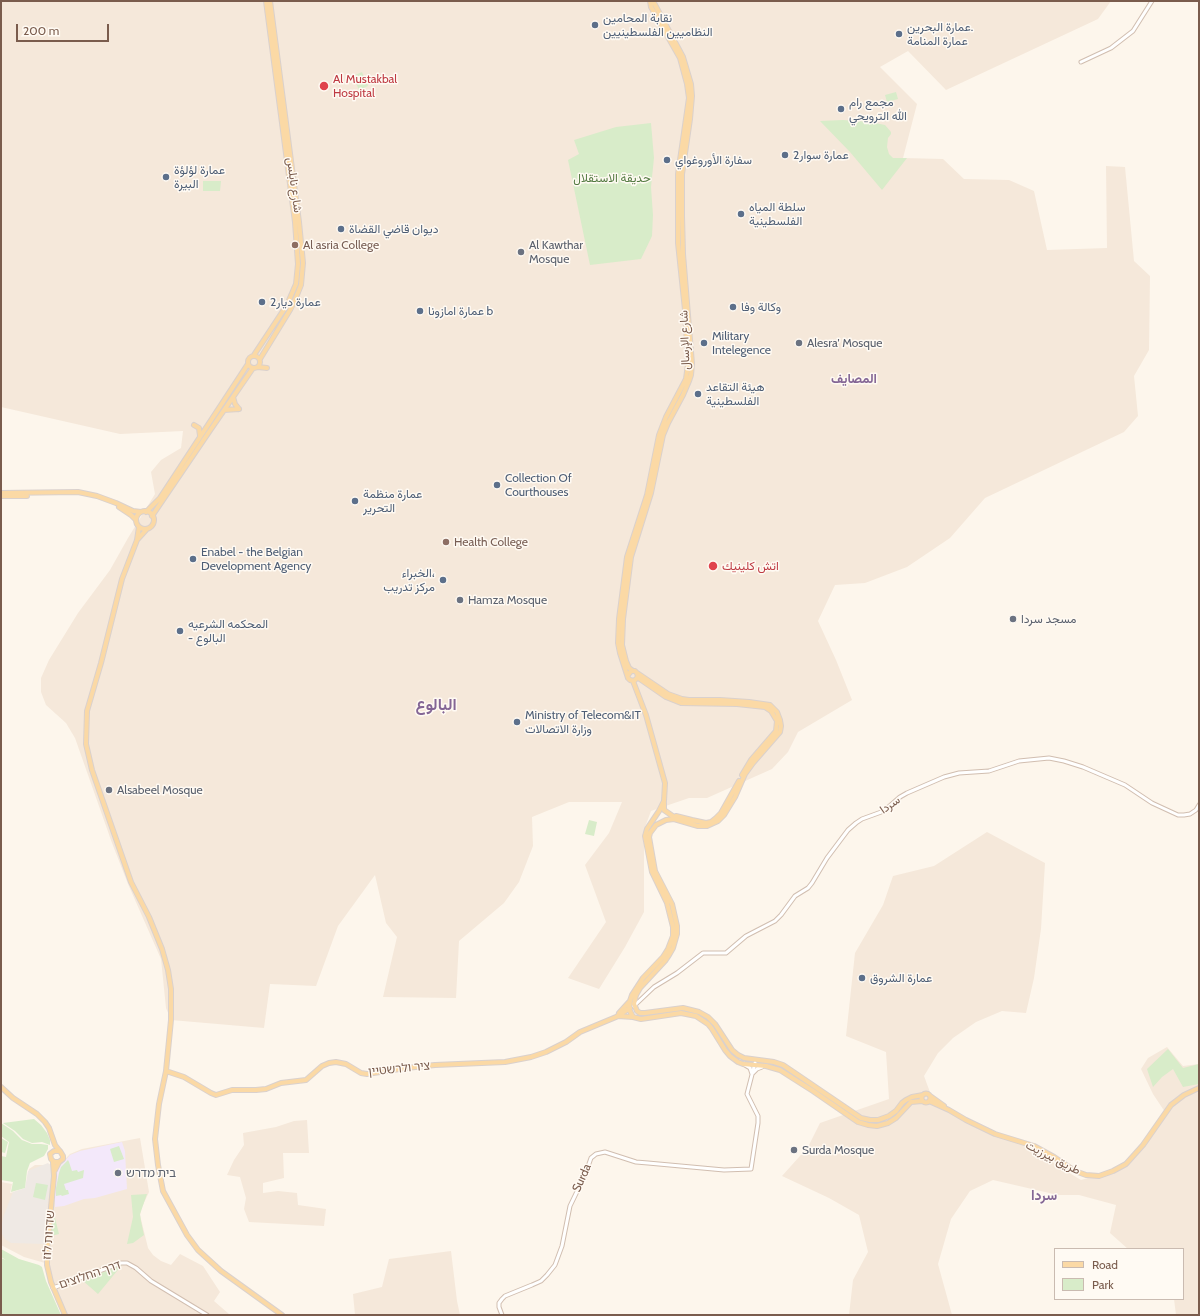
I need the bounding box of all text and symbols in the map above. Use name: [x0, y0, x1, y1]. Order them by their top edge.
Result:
place label: نقابة المحامين النظاميين الفلسطينيين: [603, 11, 713, 39]
scale bar: [18, 16, 111, 42]
marker: نقابة المحامين النظاميين الفلسطينيين: [590, 20, 600, 30]
place label: عمارة البحرين. عمارة المنامة: [907, 20, 973, 48]
text: 200 m: [23, 23, 59, 38]
marker: عمارة البحرين. عمارة المنامة: [894, 29, 904, 39]
place label: Al Mustakbal Hospital: [333, 72, 397, 100]
marker: Al Mustakbal Hospital: [318, 80, 330, 92]
place label: مجمع رام الله الترويحي: [849, 95, 907, 123]
marker: مجمع رام الله الترويحي: [836, 104, 846, 114]
place label: عمارة سوار2: [793, 148, 849, 162]
marker: عمارة سوار2: [780, 150, 790, 160]
place label: سفارة الأوروغواي: [675, 153, 752, 167]
marker: سفارة الأوروغواي: [662, 155, 672, 165]
street label: شارع نابلس: [283, 156, 305, 214]
place label: عمارة لؤلؤة البيرة: [174, 163, 225, 191]
park label: حديقة الاستقلال: [573, 171, 651, 185]
marker: عمارة لؤلؤة البيرة: [161, 172, 171, 182]
place label: سلطة المياه الفلسطينية: [749, 200, 806, 228]
marker: سلطة المياه الفلسطينية: [736, 209, 746, 219]
place label: ديوان قاضي القضاة: [349, 222, 438, 236]
marker: ديوان قاضي القضاة: [336, 224, 346, 234]
place label: Al asria College: [303, 238, 379, 252]
place label: Al Kawthar Mosque: [529, 238, 583, 266]
marker: Al asria College: [290, 240, 300, 250]
marker: Al Kawthar Mosque: [516, 247, 526, 257]
place label: عمارة ديار2: [270, 295, 321, 309]
marker: عمارة ديار2: [257, 297, 267, 307]
place label: وكالة وفا: [741, 300, 781, 314]
marker: وكالة وفا: [728, 302, 738, 312]
place label: عمارة امازونا b: [428, 304, 493, 318]
marker: عمارة امازونا b: [415, 306, 425, 316]
street label: شارع الإرسال: [677, 310, 693, 370]
place label: Military Intelegence: [712, 329, 771, 357]
place label: Alesra' Mosque: [807, 336, 882, 350]
marker: Military Intelegence: [699, 338, 709, 348]
marker: Alesra' Mosque: [794, 338, 804, 348]
district label: المصايف: [831, 371, 877, 387]
place label: هيئة التقاعد الفلسطينية: [706, 380, 764, 408]
marker: هيئة التقاعد الفلسطينية: [693, 389, 703, 399]
place label: Collection Of Courthouses: [505, 471, 572, 499]
marker: Collection Of Courthouses: [492, 480, 502, 490]
place label: عمارة منظمة التحرير: [363, 487, 422, 515]
marker: عمارة منظمة التحرير: [350, 496, 360, 506]
place label: Health College: [454, 535, 528, 549]
marker: Health College: [441, 537, 451, 547]
place label: Enabel - the Belgian Development Agency: [201, 545, 311, 573]
marker: Enabel - the Belgian Development Agency: [188, 554, 198, 564]
place label: اتش كلينيك: [722, 559, 779, 573]
marker: اتش كلينيك: [707, 560, 719, 572]
place label: الخبراء، مركز تدريب: [383, 566, 435, 594]
marker: الخبراء، مركز تدريب: [438, 575, 448, 585]
place label: Hamza Mosque: [468, 593, 547, 607]
marker: Hamza Mosque: [455, 595, 465, 605]
place label: مسجد سردا: [1021, 612, 1076, 626]
marker: مسجد سردا: [1008, 614, 1018, 624]
place label: المحكمه الشرعيه - البالوع: [188, 617, 268, 645]
marker: المحكمه الشرعيه - البالوع: [175, 626, 185, 636]
district label: البالوع: [415, 695, 457, 715]
place label: Ministry of Telecom&IT وزارة الاتصالات: [525, 708, 641, 736]
marker: Ministry of Telecom&IT وزارة الاتصالات: [512, 717, 522, 727]
place label: Alsabeel Mosque: [117, 783, 203, 797]
marker: Alsabeel Mosque: [104, 785, 114, 795]
street label: سردا: [877, 793, 903, 817]
place label: عمارة الشروق: [870, 971, 932, 985]
marker: عمارة الشروق: [857, 973, 867, 983]
street label: ציר ולרשטיין: [367, 1059, 431, 1079]
street label: طريق بيرزيت: [1023, 1138, 1083, 1178]
place label: Surda Mosque: [802, 1143, 874, 1157]
marker: Surda Mosque: [789, 1145, 799, 1155]
street label: Surda: [569, 1162, 595, 1194]
place label: בית מדרש: [126, 1166, 176, 1180]
marker: בית מדרש: [113, 1168, 123, 1178]
district label: سردا: [1031, 1188, 1057, 1204]
street label: שדרות לוז: [40, 1210, 58, 1260]
legend: [1054, 1248, 1184, 1300]
text: Road: [1092, 1257, 1118, 1272]
street label: דרך החלוצים: [57, 1258, 123, 1292]
text: Park: [1092, 1277, 1114, 1292]

